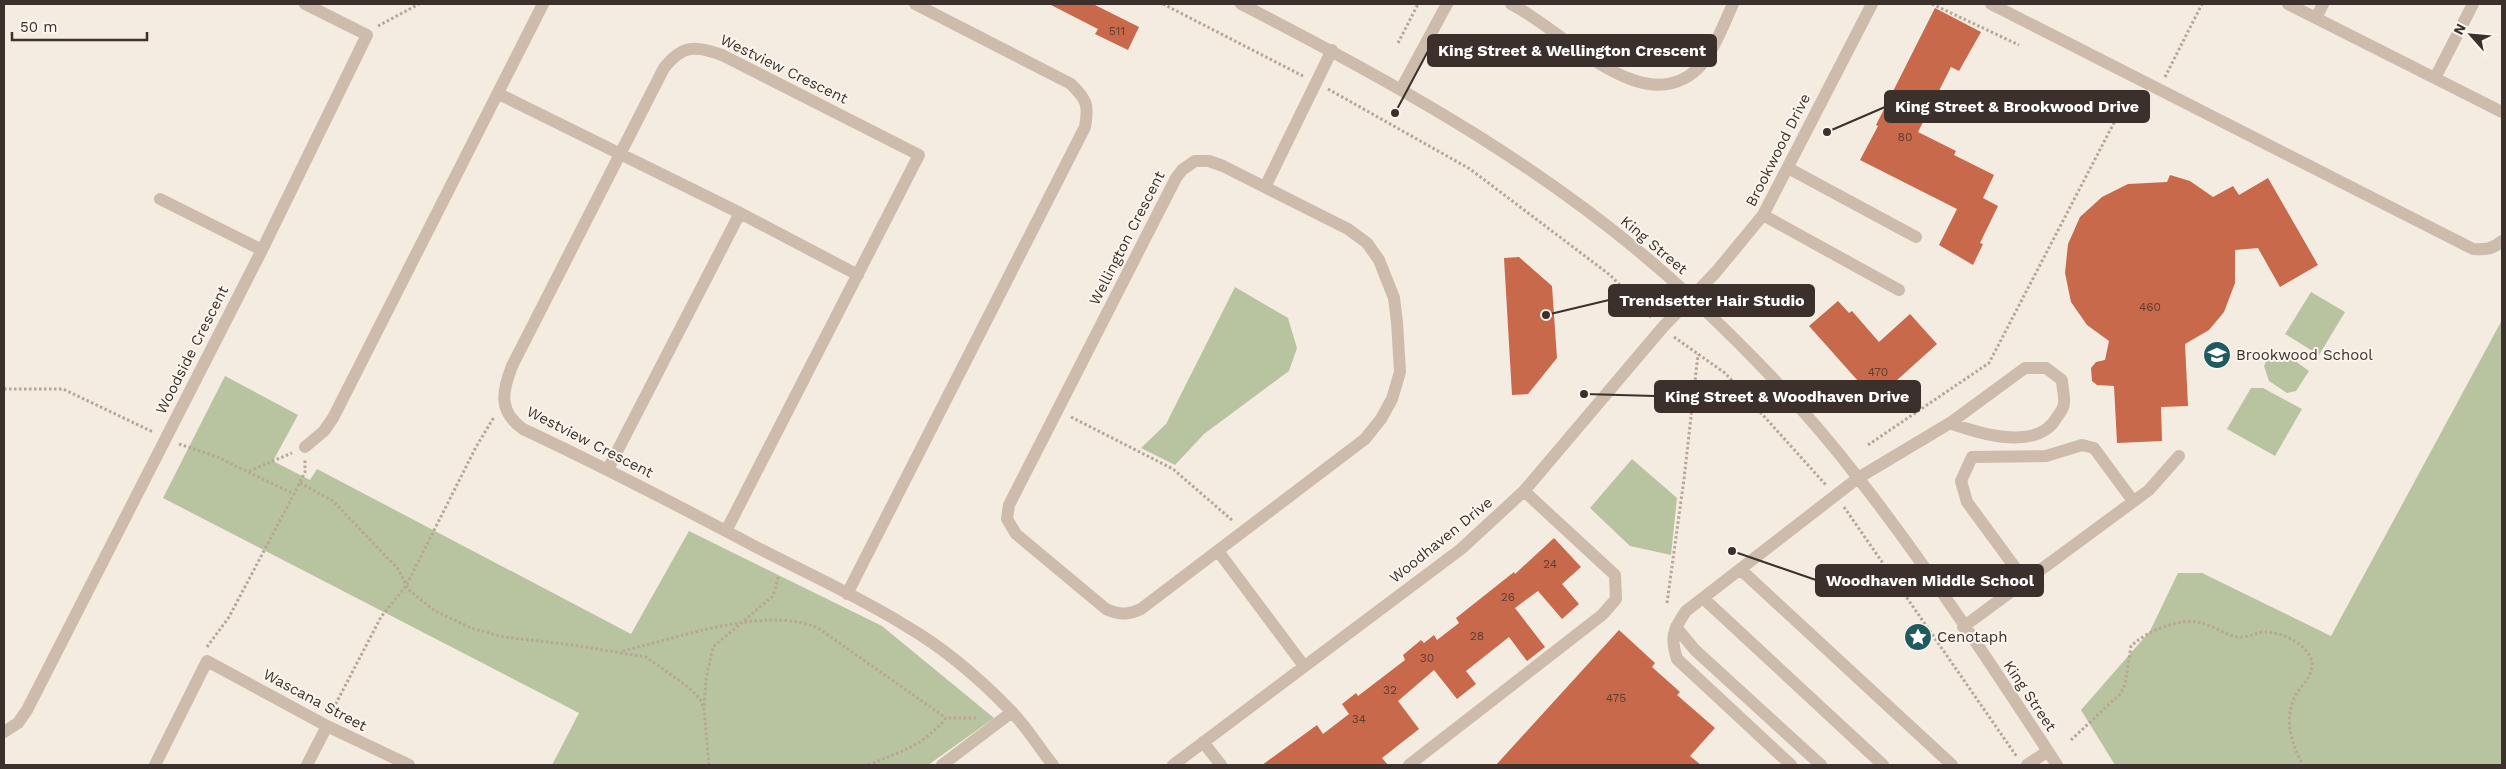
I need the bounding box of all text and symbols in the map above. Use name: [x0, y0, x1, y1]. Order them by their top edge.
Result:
scale bar: [12, 10, 148, 42]
north arrow: [2446, 10, 2496, 60]
text: 50 m: [20, 18, 57, 36]
text: N: [2450, 21, 2469, 37]
house number: 511: [1109, 24, 1125, 38]
street label: Westview Crescent: [717, 30, 851, 108]
callout: King Street & Wellington Crescent: [1428, 35, 1716, 66]
text: King Street & Wellington Crescent: [1438, 41, 1706, 60]
street label: Brookwood Drive: [1742, 91, 1814, 209]
callout: King Street & Brookwood Drive: [1885, 91, 2149, 122]
text: King Street & Brookwood Drive: [1895, 97, 2139, 116]
house number: 80: [1898, 130, 1912, 144]
street label: Wellington Crescent: [1085, 167, 1169, 308]
street label: King Street: [1617, 212, 1691, 278]
street label: Woodside Crescent: [152, 282, 232, 417]
callout: Trendsetter Hair Studio: [1609, 285, 1814, 316]
text: Trendsetter Hair Studio: [1619, 291, 1805, 310]
house number: 460: [2139, 300, 2161, 314]
school or university icon: Brookwood School: [2202, 340, 2232, 370]
place label: Brookwood School: [2236, 346, 2373, 364]
house number: 470: [1868, 365, 1888, 379]
callout: King Street & Woodhaven Drive: [1655, 381, 1920, 412]
text: King Street & Woodhaven Drive: [1665, 387, 1909, 406]
street label: Westview Crescent: [524, 402, 657, 482]
street label: Woodhaven Drive: [1386, 493, 1496, 587]
house number: 24: [1543, 557, 1557, 571]
callout: Woodhaven Middle School: [1816, 565, 2043, 596]
text: Woodhaven Middle School: [1826, 571, 2035, 590]
house number: 26: [1501, 590, 1515, 604]
place icon: Cenotaph: [1903, 622, 1933, 652]
place label: Cenotaph: [1937, 628, 2008, 646]
house number: 28: [1470, 629, 1484, 643]
house number: 30: [1420, 651, 1434, 665]
street label: King Street: [2000, 657, 2061, 735]
street label: Wascana Street: [260, 665, 371, 735]
house number: 32: [1383, 683, 1397, 697]
house number: 475: [1606, 691, 1626, 705]
house number: 34: [1352, 712, 1366, 726]

